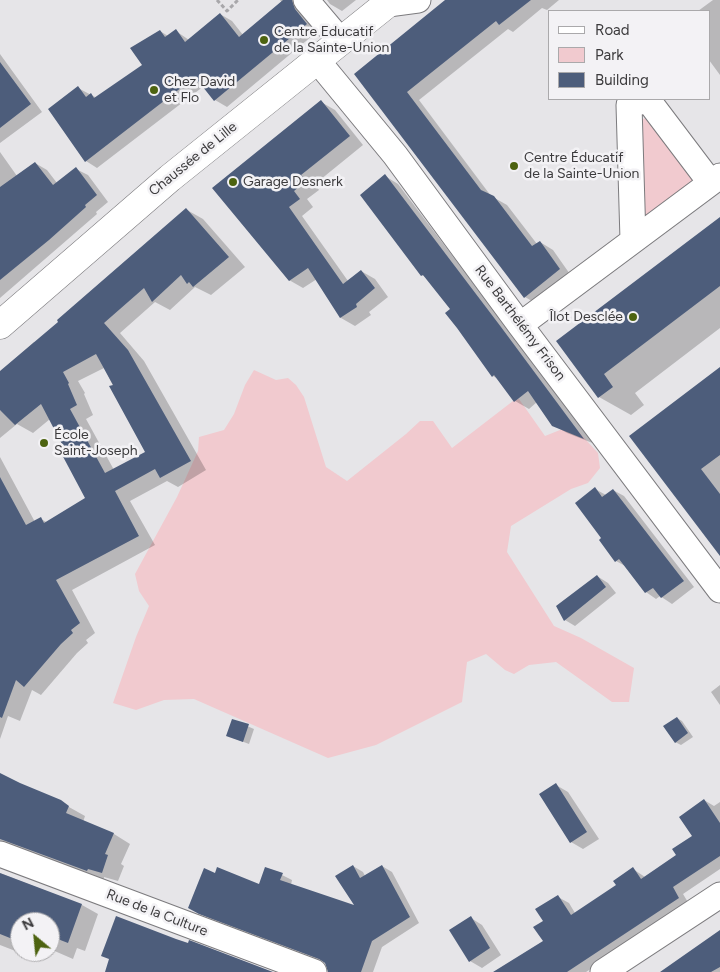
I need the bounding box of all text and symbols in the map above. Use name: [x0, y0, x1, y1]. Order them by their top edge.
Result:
legend: [548, 10, 710, 100]
text: Road: [595, 21, 630, 39]
place label: Centre Educatif de la Sainte-Union: [274, 24, 389, 56]
marker: Centre Educatif de la Sainte-Union: [258, 34, 270, 46]
text: Park: [595, 46, 624, 64]
text: Building: [595, 71, 649, 89]
place label: Chez David et Flo: [164, 74, 235, 106]
marker: Chez David et Flo: [148, 84, 160, 96]
street label: Chaussée de Lille: [146, 118, 240, 200]
place label: Centre Éducatif de la Sainte-Union: [524, 150, 639, 182]
marker: Centre Éducatif de la Sainte-Union: [508, 160, 520, 172]
place label: Garage Desnerk: [243, 174, 343, 190]
marker: Garage Desnerk: [227, 176, 239, 188]
street label: Rue Barthélémy Frison: [471, 262, 569, 384]
place label: Îlot Desclée: [550, 309, 623, 325]
marker: Îlot Desclée: [627, 311, 639, 323]
place label: École Saint-Joseph: [54, 427, 138, 460]
marker: École Saint-Joseph: [38, 437, 50, 449]
street label: Rue de la Culture: [104, 886, 210, 940]
north arrow: [10, 912, 60, 962]
text: N: [19, 914, 37, 934]

